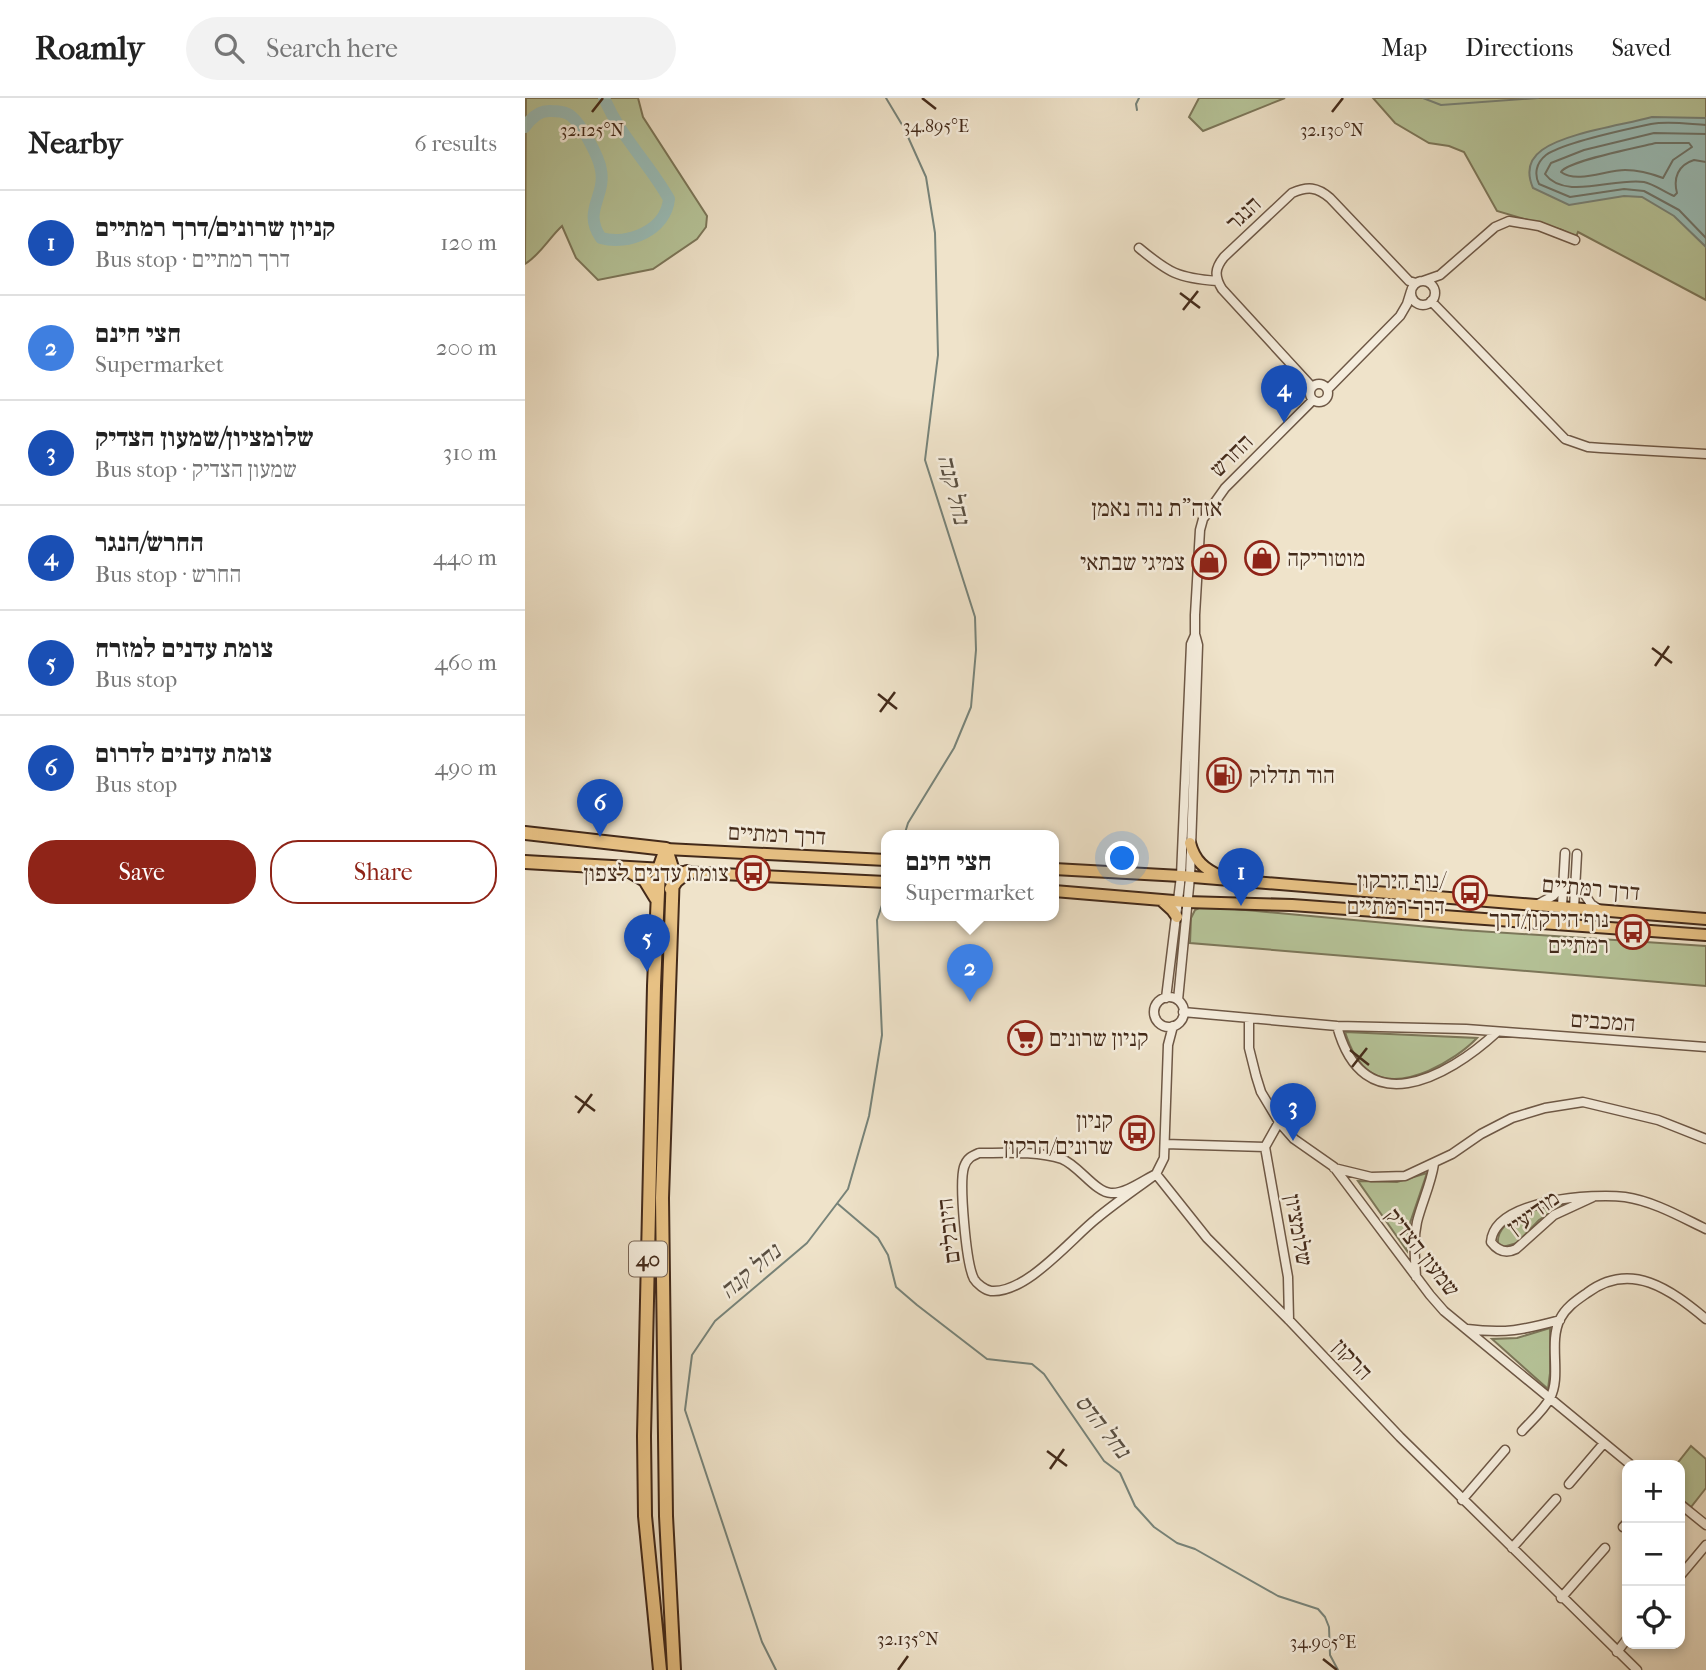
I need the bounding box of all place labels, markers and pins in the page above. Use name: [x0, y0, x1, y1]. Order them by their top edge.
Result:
pin: 4: [1261, 365, 1307, 423]
shop icon: מוטוריקה: [1243, 539, 1281, 577]
shop icon: צמיגי שבתאי: [1190, 543, 1228, 581]
place label: מוטוריקה: [1287, 545, 1365, 572]
place label: צמיגי שבתאי: [1080, 549, 1185, 576]
fuel station icon: הוד תדלוק: [1205, 756, 1243, 794]
place label: הוד תדלוק: [1249, 762, 1335, 789]
pin: 6: [577, 779, 623, 837]
pin: 1: [1218, 848, 1264, 906]
bus stop icon: צומת עדנים לצפון: [734, 854, 772, 892]
place label: צומת עדנים לצפון: [583, 860, 729, 887]
place label: נוף הירקון/ דרך רמתיים: [1347, 867, 1447, 920]
bus stop icon: נוף הירקון/ דרך רמתיים: [1451, 874, 1489, 912]
place label: נוף הירקון/דרך רמתיים: [1489, 906, 1609, 959]
bus stop icon: נוף הירקון/דרך רמתיים: [1614, 913, 1652, 951]
pin: 5: [624, 914, 670, 972]
pin: 2: [947, 944, 993, 1002]
supermarket icon: קניון שרונים: [1006, 1019, 1044, 1057]
place label: קניון שרונים: [1049, 1025, 1149, 1052]
pin: 3: [1270, 1083, 1316, 1141]
place label: קניון שרונים/הרקון: [1003, 1107, 1113, 1160]
bus stop icon: קניון שרונים/הרקון: [1118, 1114, 1156, 1152]

